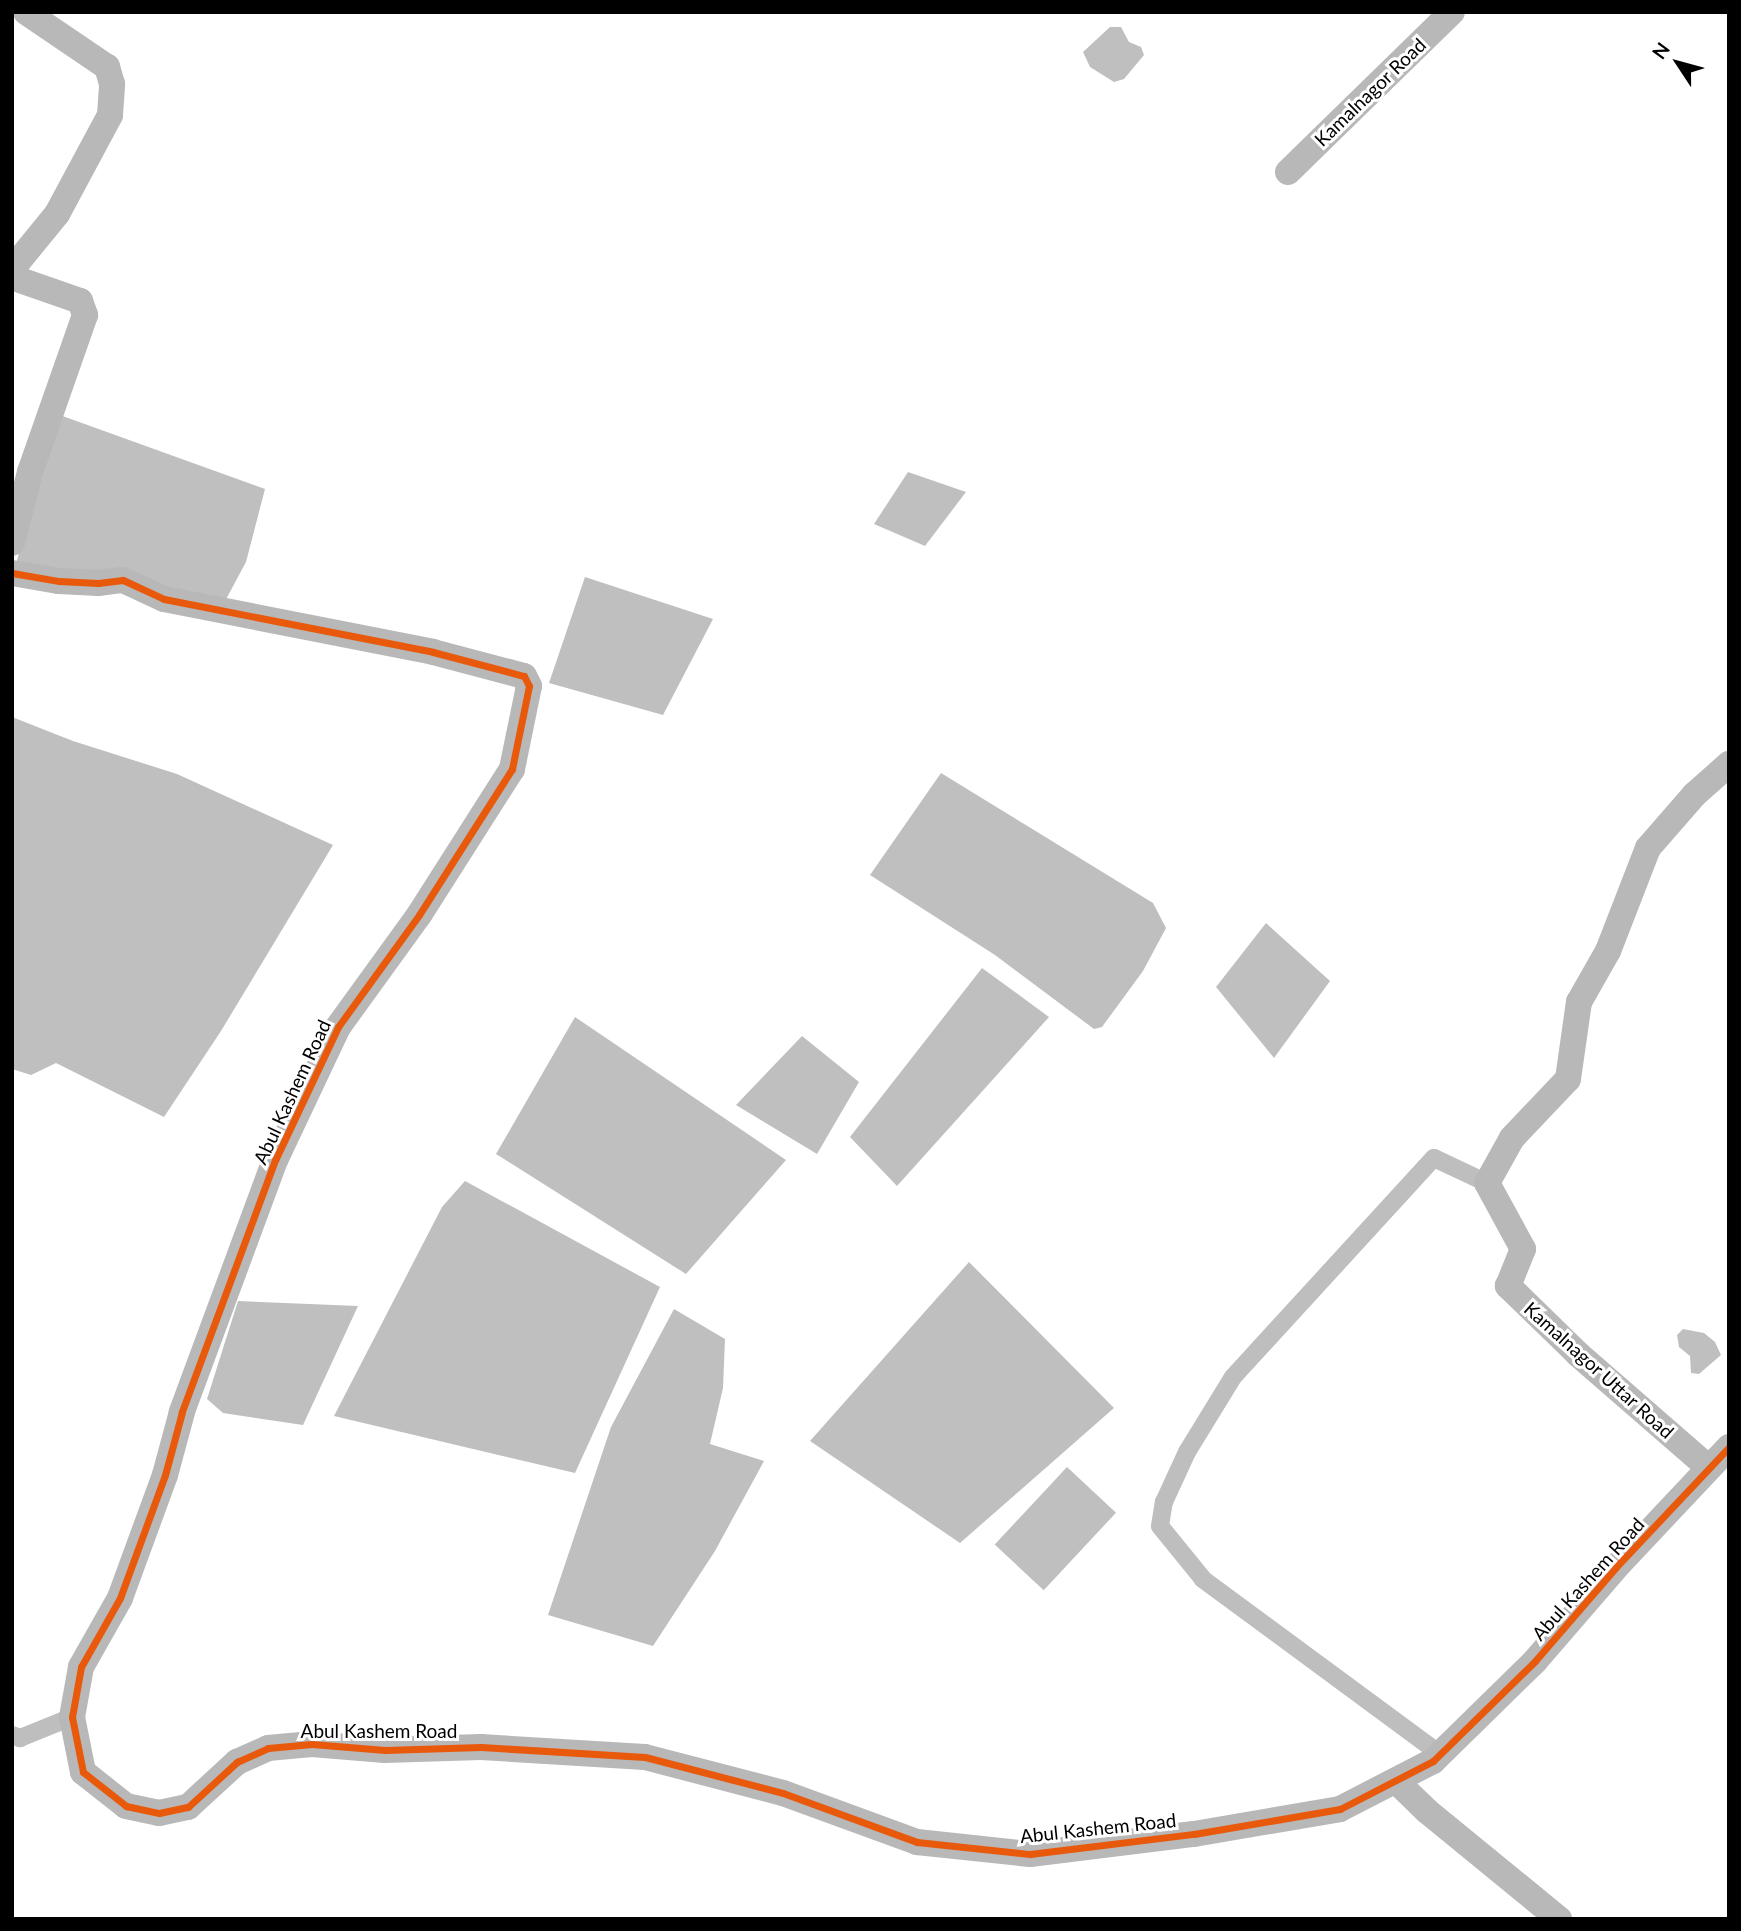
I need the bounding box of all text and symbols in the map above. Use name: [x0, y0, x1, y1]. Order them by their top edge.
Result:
north arrow: [1643, 28, 1713, 98]
street label: Kamalnagor Road: [1310, 33, 1430, 151]
text: N: [1647, 38, 1674, 63]
street label: Abul Kashem Road: [249, 1016, 335, 1168]
street label: Kamalnagor Uttar Road: [1519, 1297, 1679, 1443]
street label: Abul Kashem Road: [1527, 1513, 1649, 1645]
street label: Abul Kashem Road: [301, 1720, 457, 1742]
street label: Abul Kashem Road: [1019, 1808, 1177, 1848]

